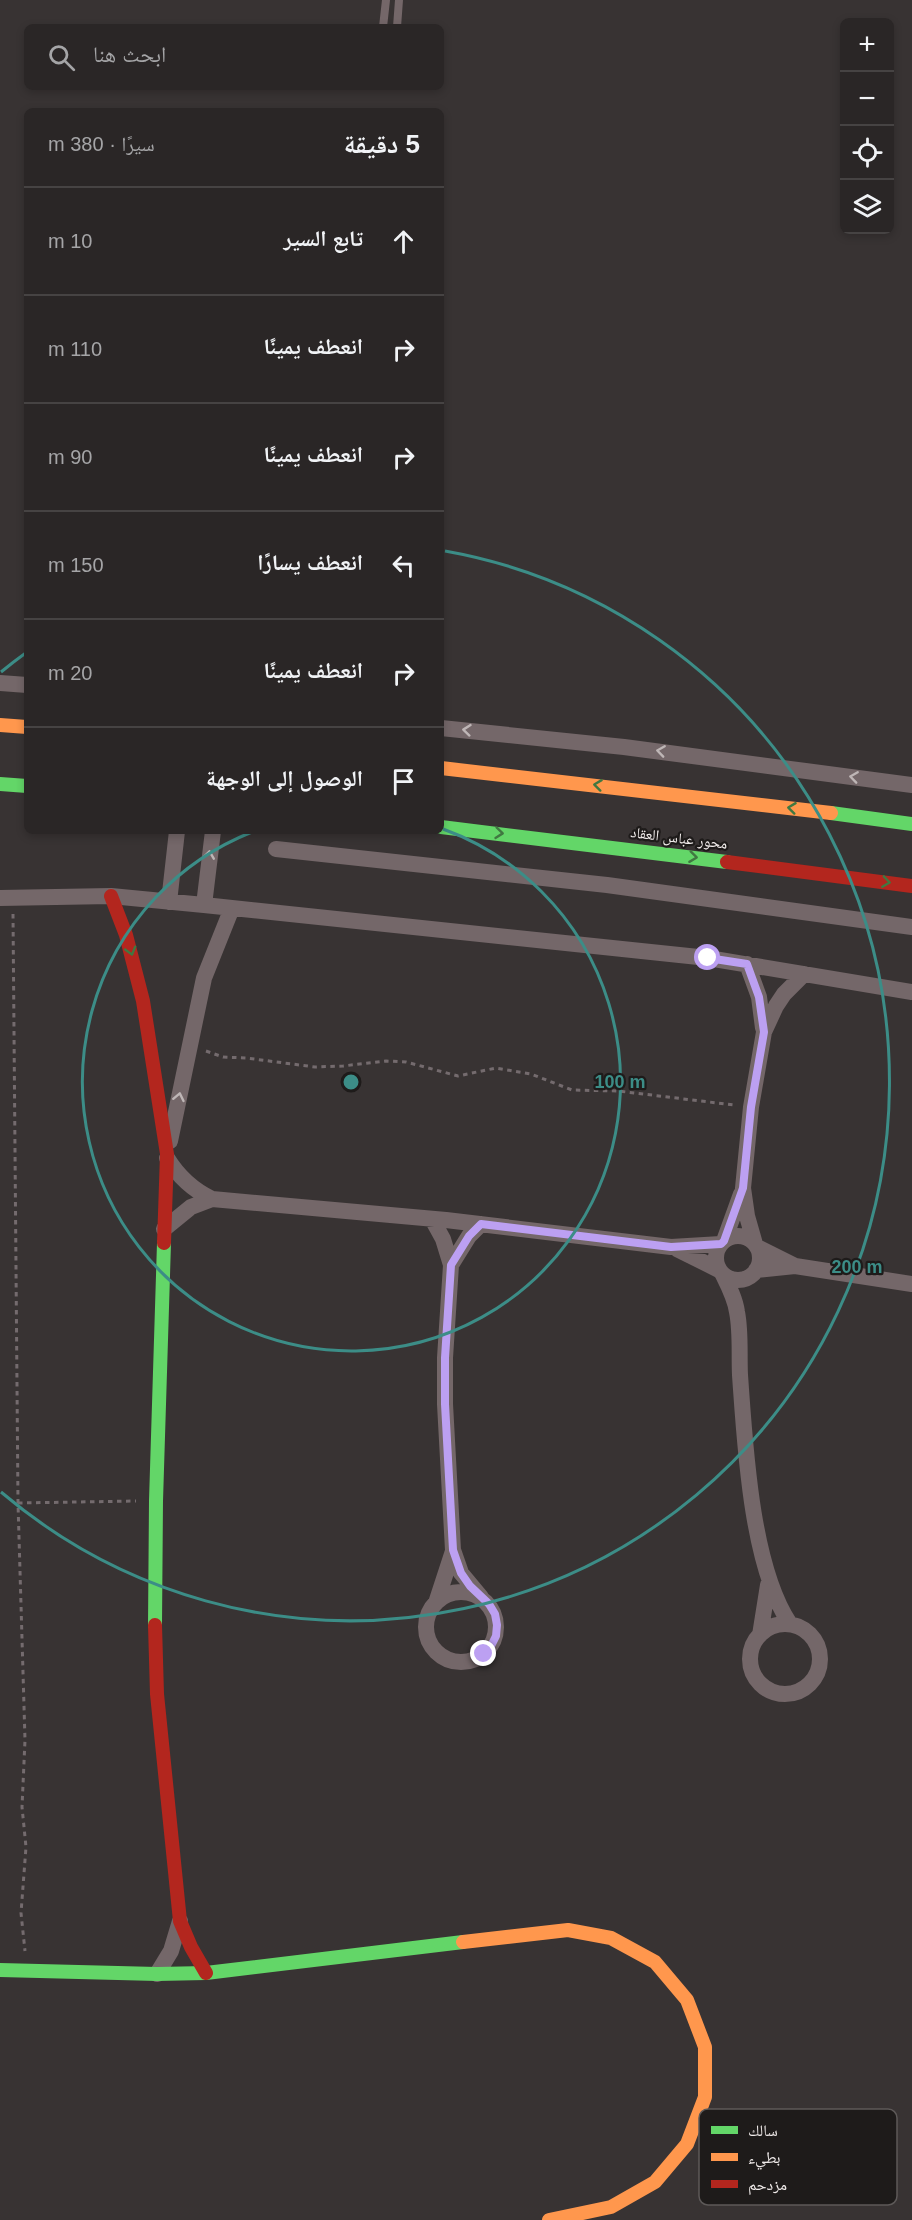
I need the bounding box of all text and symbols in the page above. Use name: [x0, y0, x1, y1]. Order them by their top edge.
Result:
map controls: [840, 18, 894, 234]
button: +: [840, 18, 894, 72]
search box: [24, 24, 444, 90]
icon: search: [45, 41, 78, 74]
text: ابحث هنا: [93, 42, 166, 67]
button: −: [840, 72, 894, 126]
button: locate: [840, 126, 894, 180]
text: 5 دقيقة: [344, 129, 420, 159]
text: سيرًا · 380 m: [48, 133, 155, 155]
button: layers: [840, 180, 894, 234]
icon: ahead: [387, 225, 420, 258]
text: تابع السير: [283, 226, 363, 251]
text: 10 m: [48, 230, 92, 252]
icon: right: [387, 333, 420, 366]
text: انعطف يمينًا: [264, 334, 363, 359]
text: 110 m: [48, 338, 102, 360]
icon: right: [387, 441, 420, 474]
text: انعطف يمينًا: [264, 442, 363, 467]
text: 90 m: [48, 446, 92, 468]
icon: left: [387, 549, 420, 582]
text: انعطف يسارًا: [257, 550, 363, 575]
text: 150 m: [48, 554, 104, 576]
icon: right: [387, 657, 420, 690]
text: انعطف يمينًا: [264, 658, 363, 683]
text: 20 m: [48, 662, 92, 684]
one-way arrow: [462, 724, 471, 737]
one-way arrow: [656, 746, 665, 758]
icon: arrive: [387, 765, 420, 798]
text: الوصول إلى الوجهة: [206, 766, 363, 791]
one-way arrow: [849, 771, 859, 784]
one-way arrow: [593, 780, 602, 792]
one-way arrow: [787, 802, 796, 815]
street label: محور عباس العقاد: [629, 823, 729, 854]
one-way arrow: [495, 826, 504, 839]
one-way arrow: [688, 850, 697, 863]
one-way arrow: [203, 851, 215, 860]
one-way arrow: [881, 876, 891, 888]
route start: [694, 944, 720, 970]
one-way arrow: [123, 946, 136, 956]
centre of rings: [341, 1072, 361, 1092]
text: 100 m: [594, 1072, 646, 1092]
one-way arrow: [172, 1092, 185, 1102]
text: 200 m: [831, 1257, 883, 1277]
route end: [470, 1640, 496, 1666]
legend: [699, 2109, 897, 2205]
text: سالك: [748, 2122, 778, 2139]
text: بطيء: [748, 2149, 780, 2170]
text: مزدحم: [748, 2176, 787, 2195]

